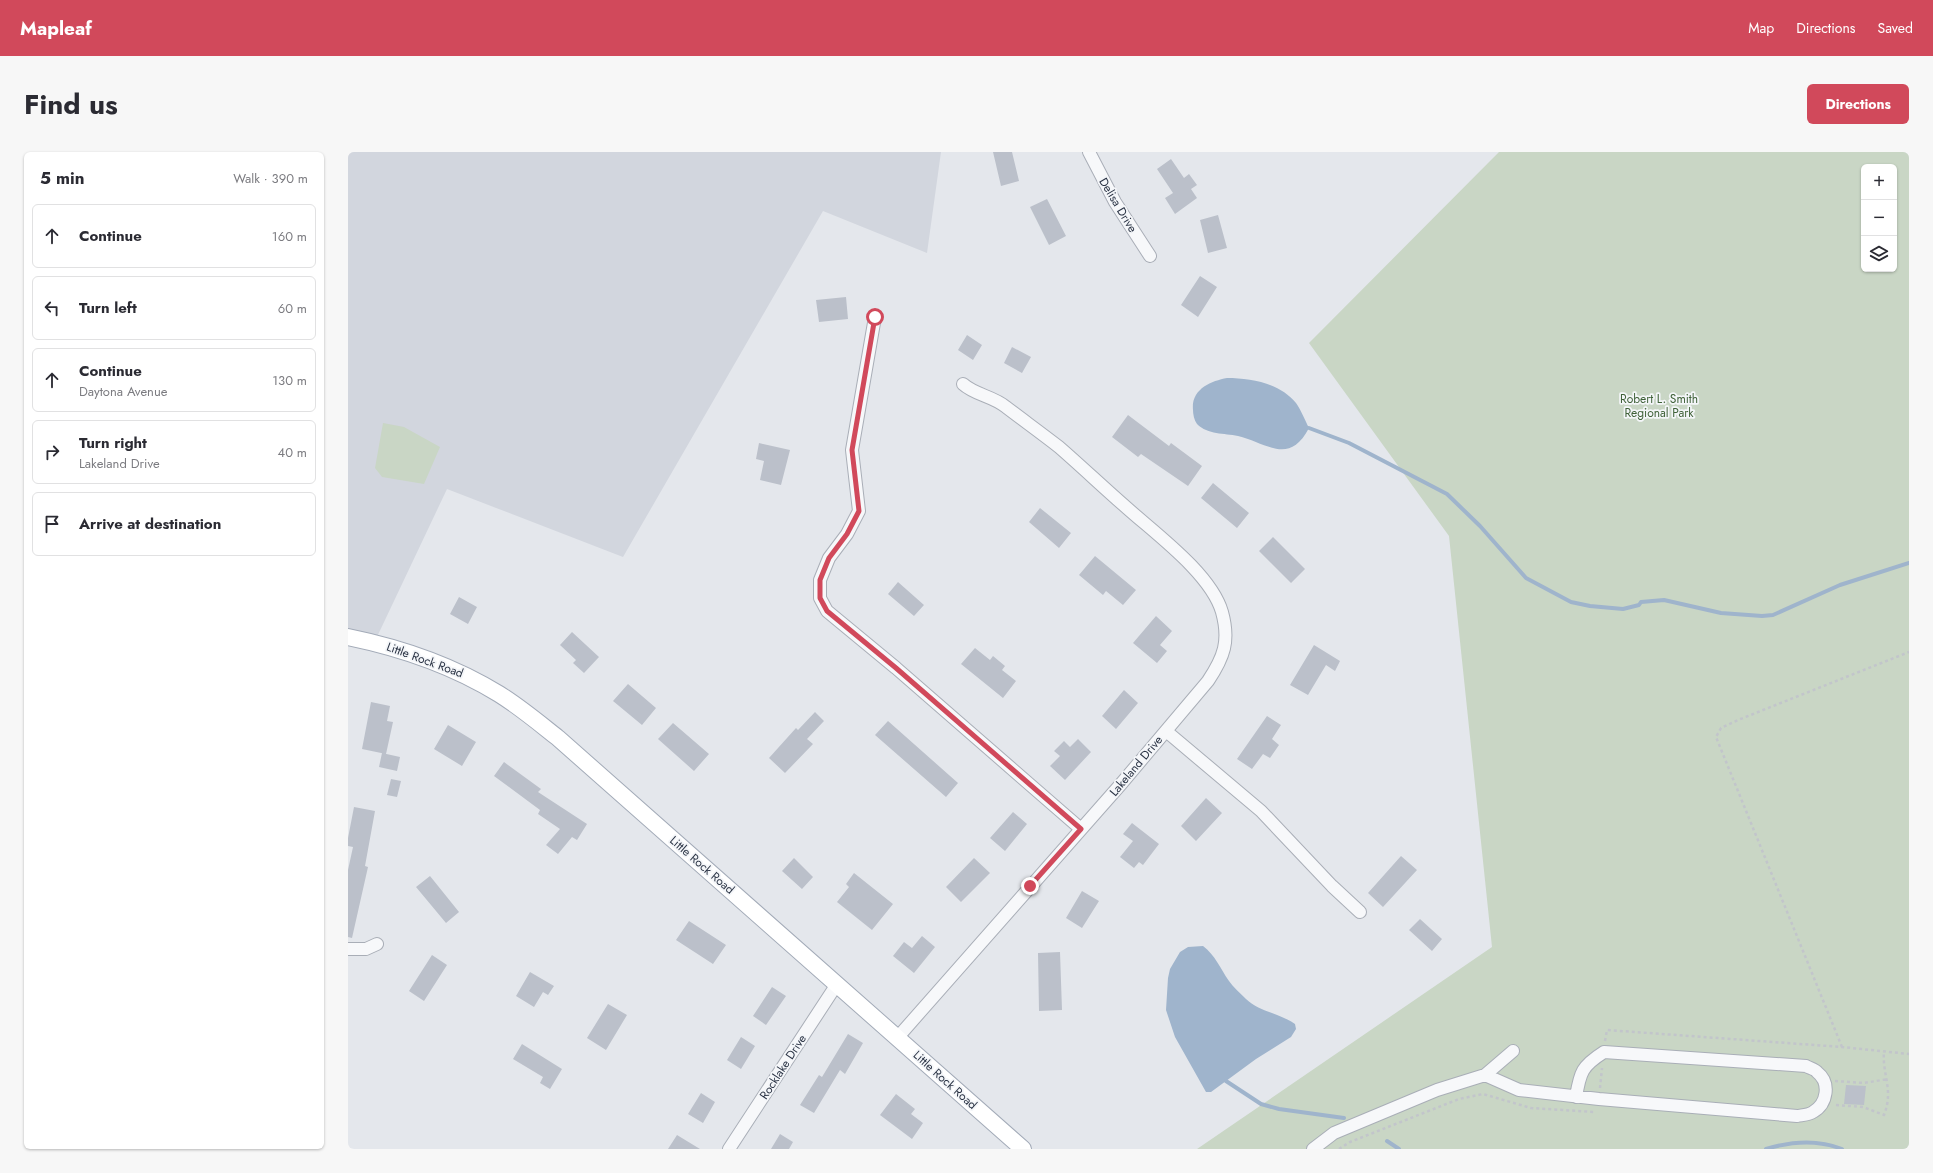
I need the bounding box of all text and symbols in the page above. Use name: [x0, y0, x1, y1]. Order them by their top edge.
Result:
text: Mapleaf: [20, 15, 92, 42]
text: Map: [1748, 18, 1774, 38]
text: Directions: [1796, 18, 1856, 38]
text: Saved: [1878, 18, 1913, 38]
text: Find us: [24, 84, 118, 125]
button: Directions: [1807, 84, 1909, 124]
map controls: [1861, 164, 1897, 272]
button: +: [1861, 164, 1897, 200]
text: 5 min: [40, 166, 84, 190]
text: Walk · 390 m: [233, 169, 308, 188]
street label: Delisa Drive: [1095, 174, 1141, 236]
button: −: [1861, 200, 1897, 236]
icon: ahead: [41, 225, 63, 247]
text: Continue: [79, 225, 142, 247]
text: 160 m: [272, 227, 307, 246]
button: layers: [1861, 236, 1897, 272]
icon: left: [41, 297, 63, 319]
text: Turn left: [79, 297, 137, 319]
text: 60 m: [278, 299, 307, 318]
route start: [866, 308, 884, 326]
text: Continue: [79, 360, 142, 382]
icon: ahead: [41, 369, 63, 391]
text: 130 m: [272, 371, 307, 390]
text: Daytona Avenue: [79, 382, 167, 401]
park label: Robert L. Smith Regional Park: [1620, 390, 1698, 422]
text: Turn right: [79, 432, 147, 454]
icon: right: [41, 441, 63, 463]
text: 40 m: [278, 443, 307, 462]
text: Lakeland Drive: [79, 454, 160, 473]
icon: arrive: [41, 513, 63, 535]
text: Arrive at destination: [79, 513, 221, 535]
street label: Little Rock Road: [384, 638, 466, 682]
street label: Lakeland Drive: [1105, 732, 1167, 800]
street label: Little Rock Road: [666, 832, 738, 898]
route end: [1021, 877, 1039, 895]
street label: Rocklake Drive: [755, 1031, 811, 1103]
street label: Little Rock Road: [909, 1046, 981, 1114]

